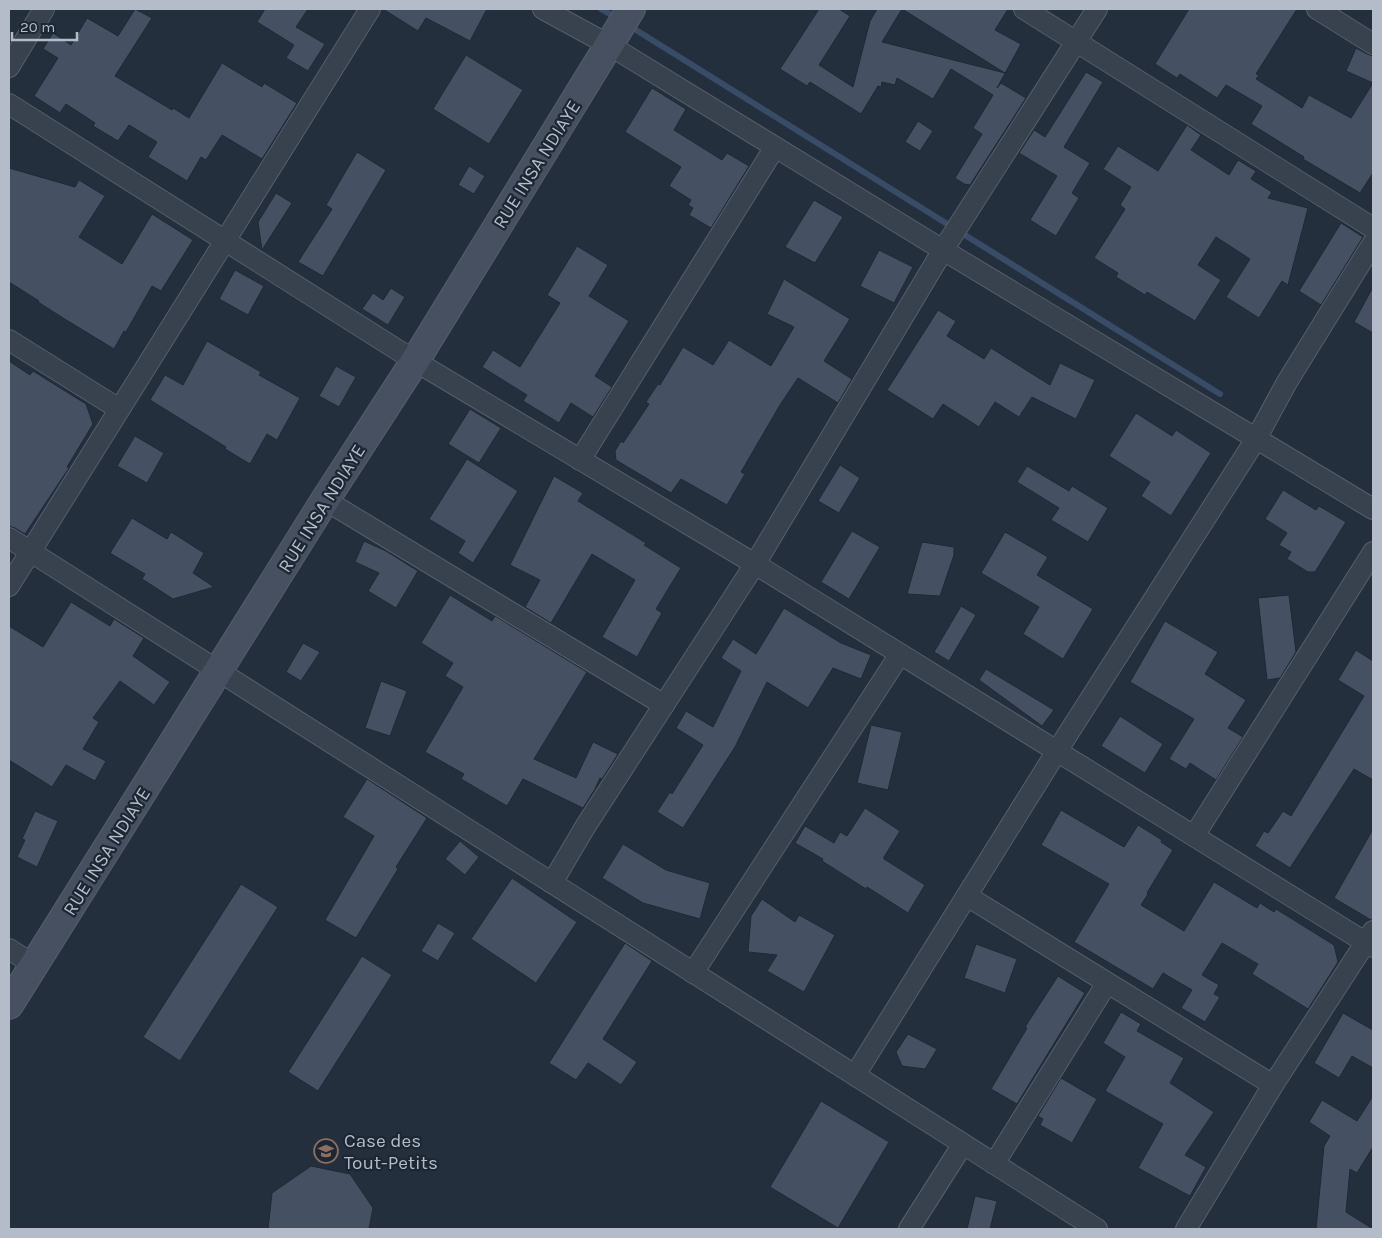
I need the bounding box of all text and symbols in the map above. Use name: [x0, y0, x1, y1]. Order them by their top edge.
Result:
scale bar: [12, 10, 78, 42]
text: 20 m: [20, 18, 55, 36]
street label: RUE INSA NDIAYE: [489, 96, 585, 233]
street label: RUE INSA NDIAYE: [274, 440, 370, 577]
street label: RUE INSA NDIAYE: [59, 783, 155, 920]
place label: Case des Tout-Petits: [344, 1130, 438, 1174]
school or university icon: Case des Tout-Petits: [313, 1138, 339, 1164]

